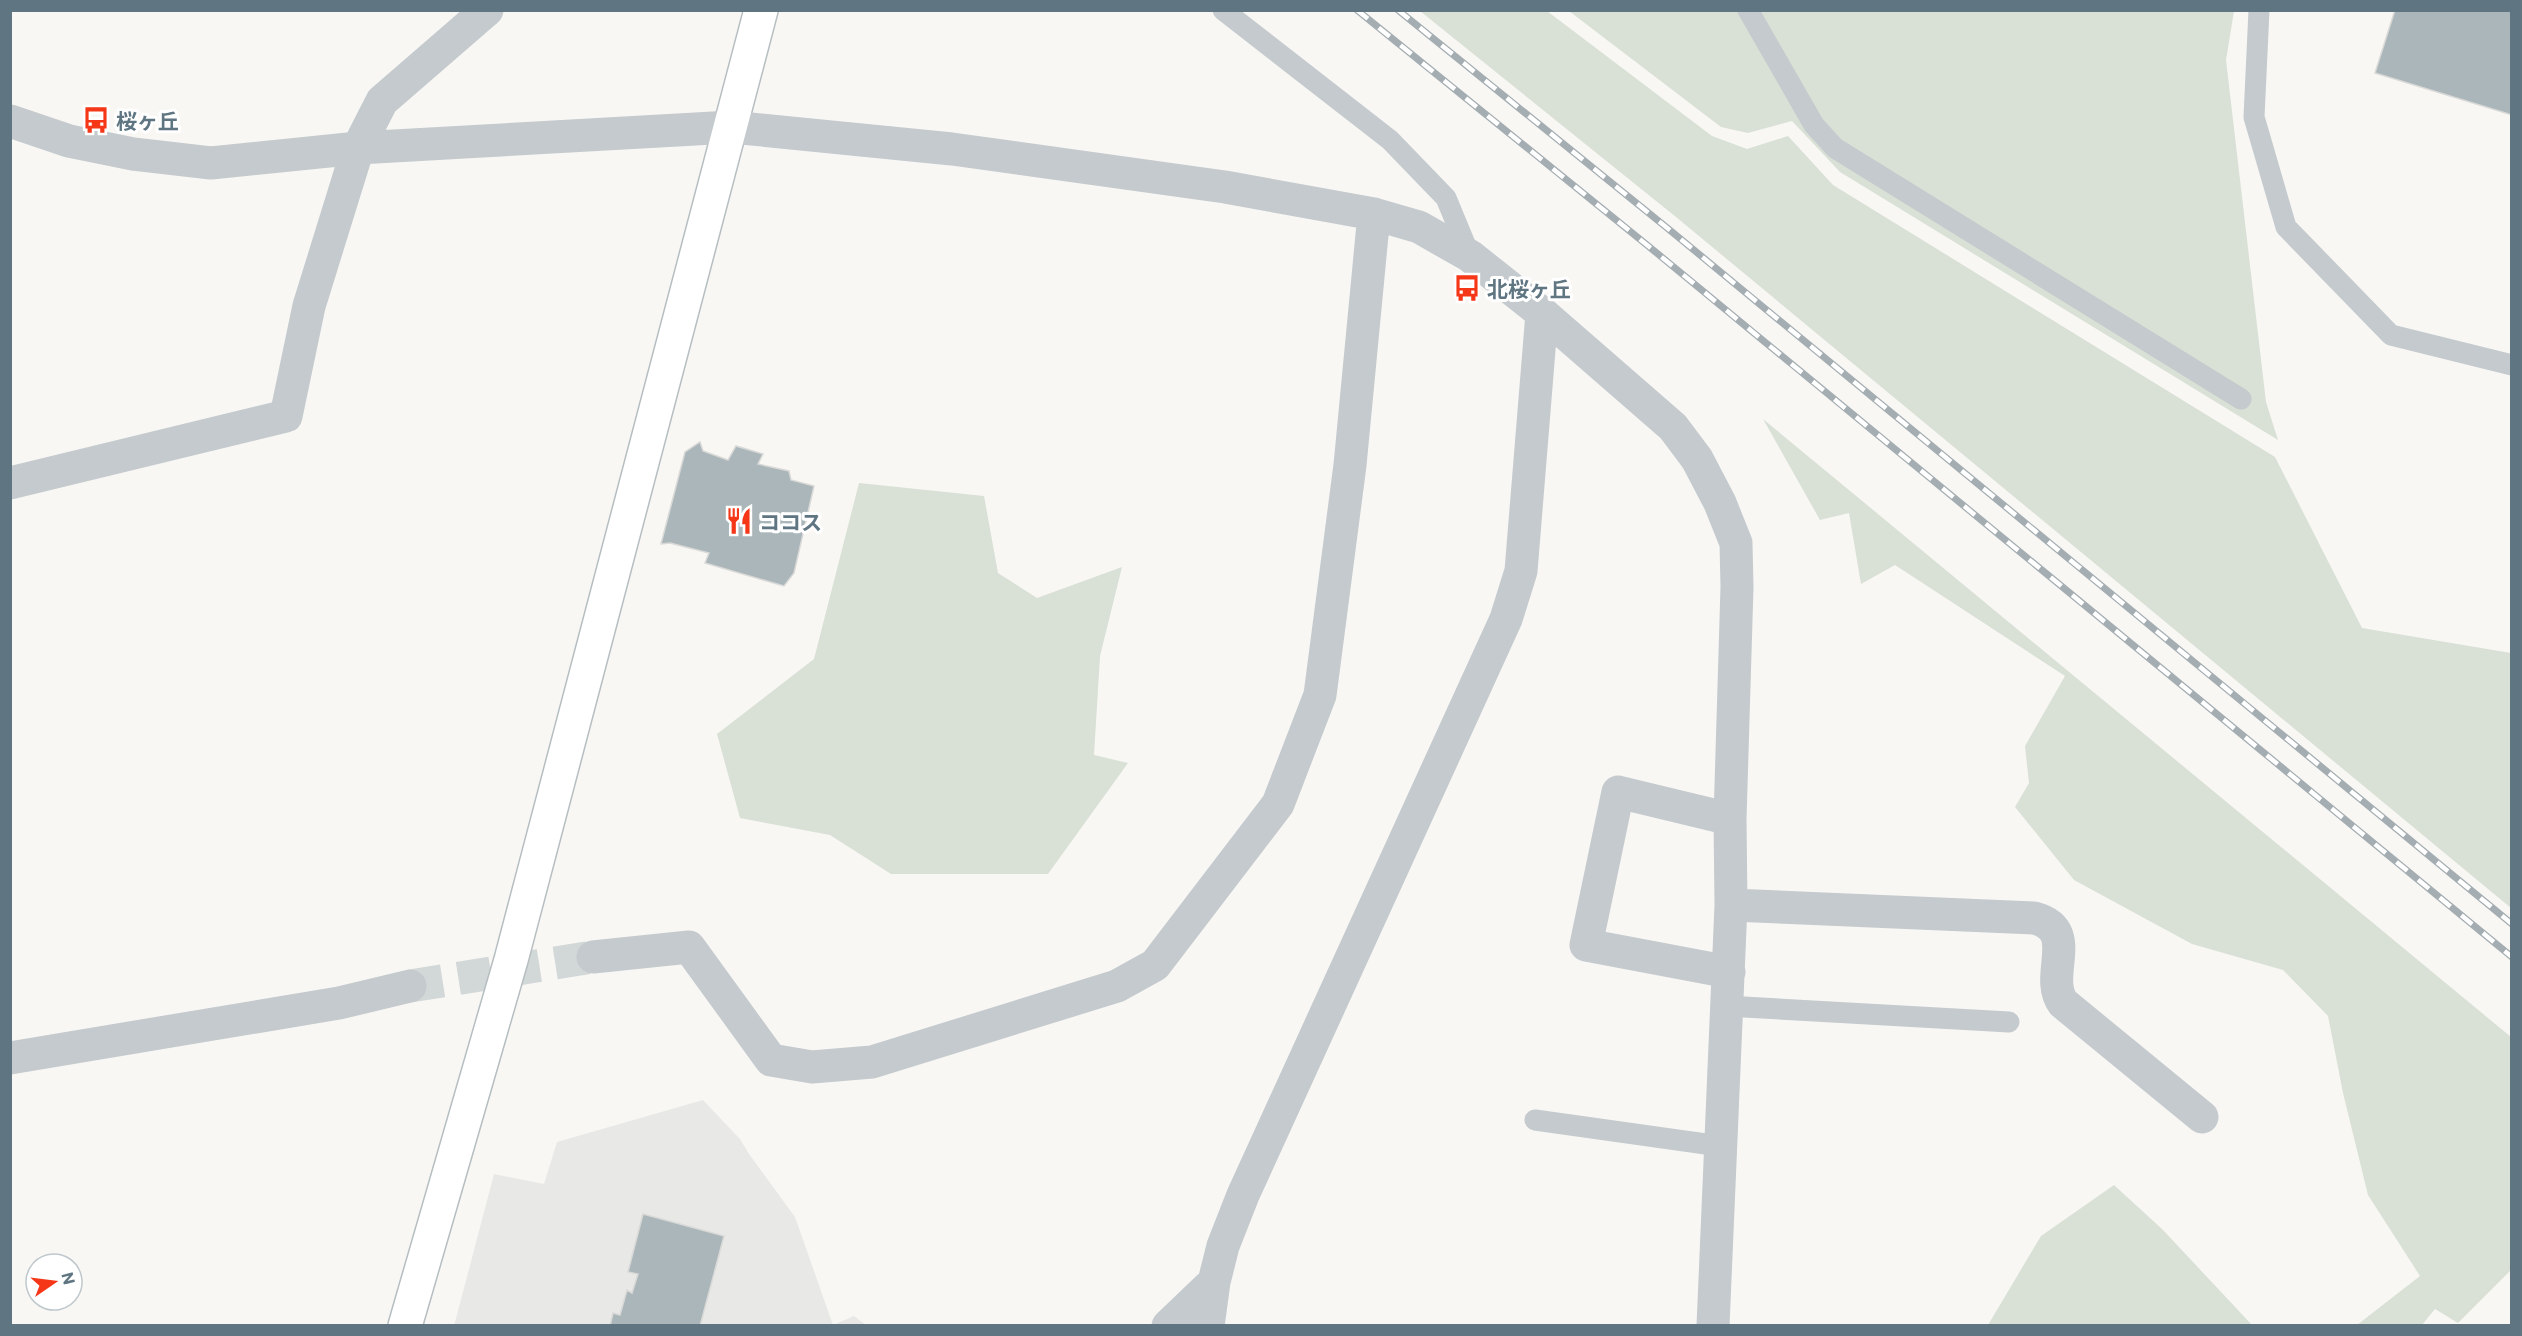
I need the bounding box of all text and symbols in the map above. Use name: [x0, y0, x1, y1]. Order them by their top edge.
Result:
bus stop icon: 桜ヶ丘: [81, 105, 111, 135]
place label: 桜ヶ丘: [116, 108, 179, 133]
bus stop icon: 北桜ヶ丘: [1452, 273, 1482, 303]
place label: 北桜ヶ丘: [1487, 276, 1571, 301]
restaurant icon: ココス: [724, 506, 754, 536]
place label: ココス: [759, 509, 822, 534]
north arrow: [24, 1252, 84, 1312]
text: N: [58, 1270, 80, 1286]

